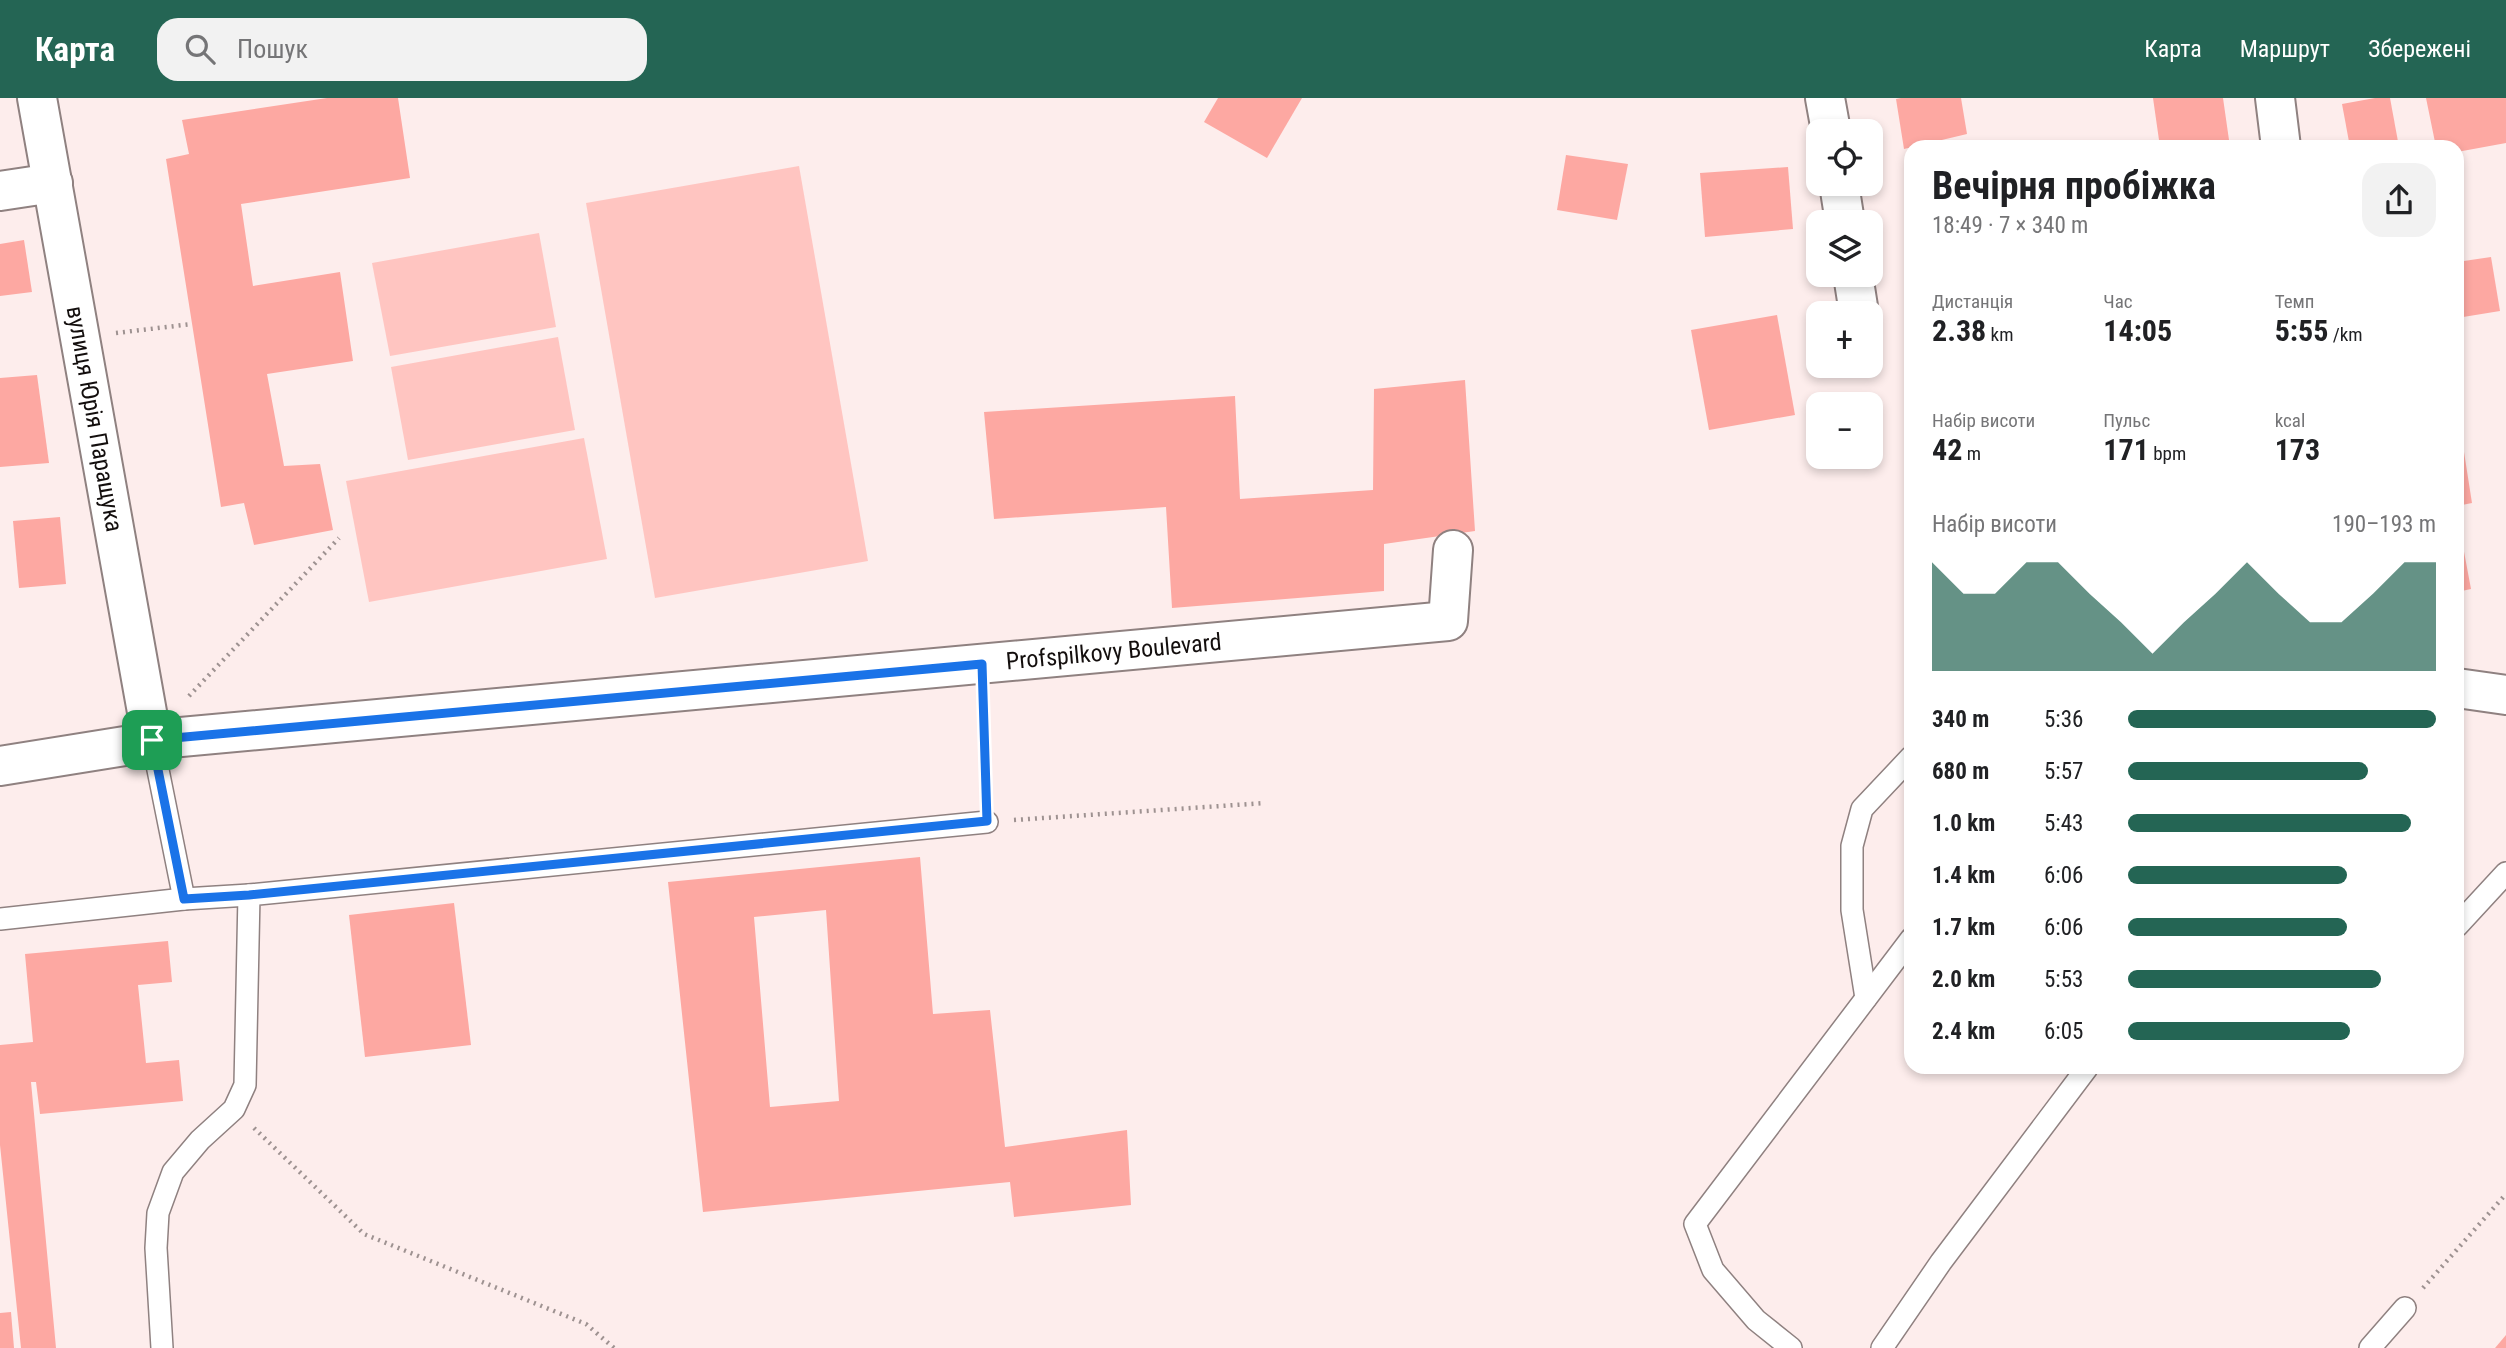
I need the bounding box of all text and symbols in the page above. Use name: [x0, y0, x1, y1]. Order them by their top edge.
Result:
search box: [157, 18, 647, 81]
text: Карта: [35, 30, 115, 69]
icon: search: [181, 30, 219, 68]
text: Пошук: [237, 34, 308, 64]
text: Карта: [2144, 35, 2202, 63]
text: Маршрут: [2240, 35, 2330, 63]
text: Збережені: [2368, 35, 2471, 63]
map controls: [1806, 119, 1883, 469]
button: locate: [1806, 119, 1883, 196]
button: share: [2362, 163, 2436, 237]
text: Вечірня пробіжка: [1932, 164, 2216, 208]
button: layers: [1806, 210, 1883, 287]
text: 18:49 · 7 × 340 m: [1932, 212, 2088, 239]
text: Дистанція: [1932, 290, 2013, 313]
text: Час: [2103, 290, 2133, 313]
text: Темп: [2275, 290, 2314, 313]
button: +: [1806, 301, 1883, 378]
street label: вулиця Юрія Паращука: [61, 304, 128, 534]
text: 2.38: [1932, 313, 1986, 348]
text: 14:05: [2103, 313, 2172, 348]
text: 5:55: [2275, 313, 2328, 348]
text: km: [1986, 323, 2013, 346]
text: /km: [2328, 323, 2363, 346]
button: −: [1806, 392, 1883, 469]
text: Набір висоти: [1932, 409, 2035, 432]
text: Пульс: [2103, 409, 2150, 432]
text: kcal: [2275, 409, 2305, 432]
text: 42: [1932, 432, 1962, 467]
text: 171: [2103, 432, 2149, 467]
text: 173: [2275, 432, 2320, 467]
text: m: [1962, 442, 1981, 465]
text: bpm: [2149, 442, 2186, 465]
text: Набір висоти: [1932, 511, 2057, 538]
text: 190–193 m: [2332, 511, 2436, 538]
street label: Profspilkovy Boulevard: [1005, 628, 1223, 675]
text: 340 m: [1932, 706, 1989, 733]
text: 5:36: [2044, 706, 2083, 733]
pin: [122, 710, 182, 770]
icon: arrive: [133, 721, 171, 759]
text: 680 m: [1932, 758, 1989, 785]
text: 5:57: [2044, 758, 2083, 785]
text: 1.0 km: [1932, 810, 1995, 837]
text: 5:43: [2044, 810, 2083, 837]
text: 1.4 km: [1932, 862, 1995, 889]
text: 6:06: [2044, 862, 2083, 889]
text: 1.7 km: [1932, 914, 1995, 941]
text: 6:06: [2044, 914, 2083, 941]
text: 2.0 km: [1932, 966, 1995, 993]
text: 5:53: [2044, 966, 2083, 993]
text: 2.4 km: [1932, 1018, 1995, 1045]
text: 6:05: [2044, 1018, 2083, 1045]

